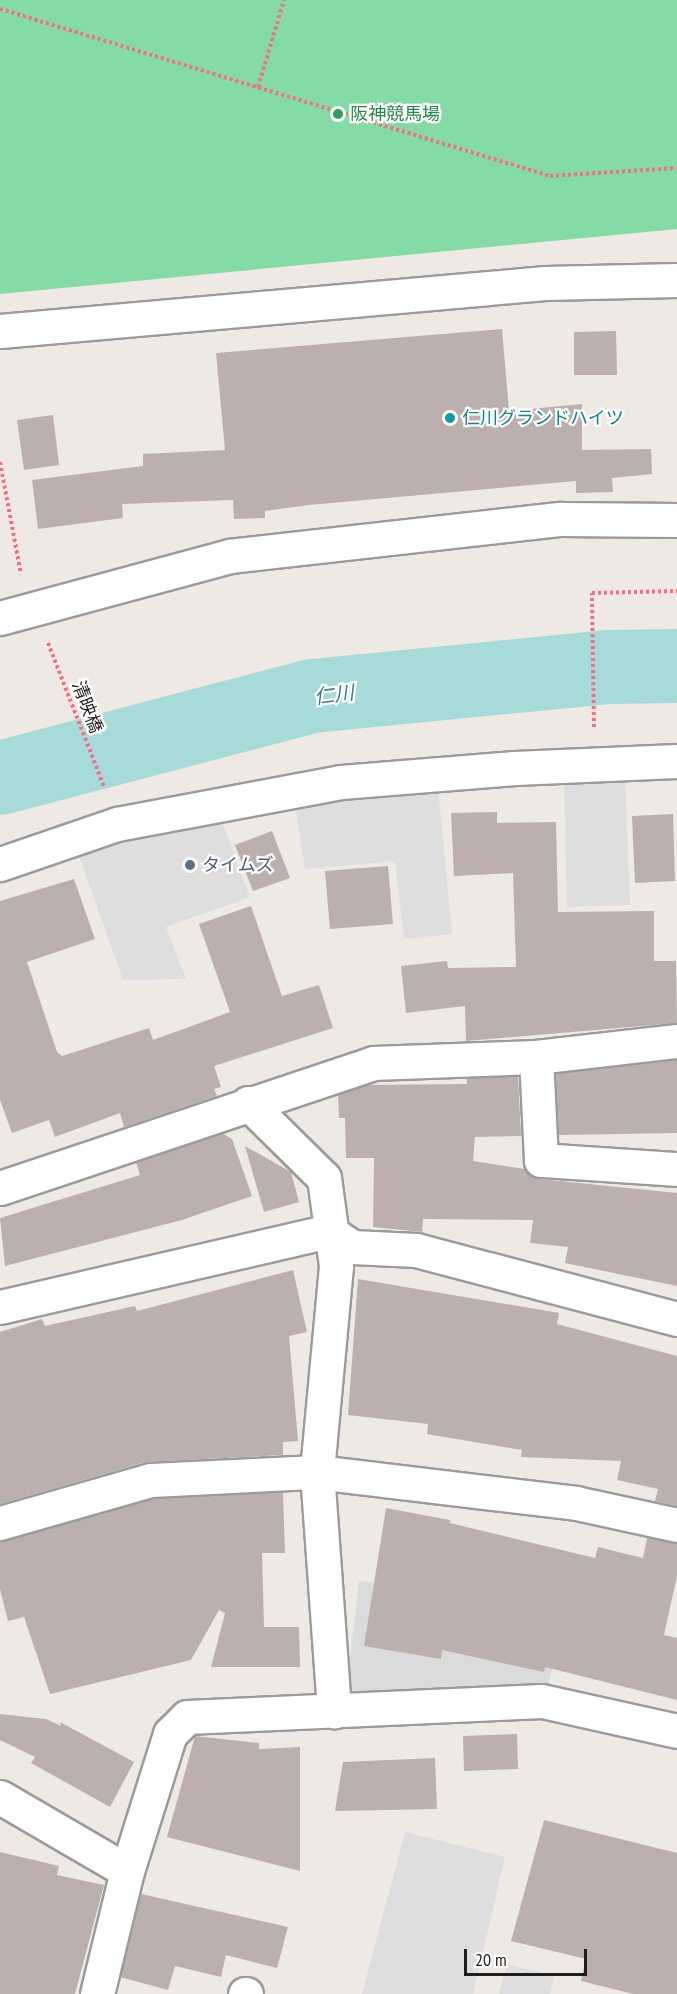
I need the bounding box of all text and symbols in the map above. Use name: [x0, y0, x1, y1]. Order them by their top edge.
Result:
place label: 阪神競馬場: [350, 103, 440, 125]
marker: 阪神競馬場: [331, 107, 345, 121]
place label: 仁川グランドハイツ: [462, 407, 624, 429]
marker: 仁川グランドハイツ: [443, 411, 457, 425]
street label: 清映橋: [67, 678, 107, 736]
water label: 仁川: [313, 681, 355, 709]
place label: タイムズ: [202, 854, 274, 876]
marker: タイムズ: [183, 858, 197, 872]
scale bar: [467, 1937, 590, 1975]
text: 20 m: [475, 1948, 507, 1971]

